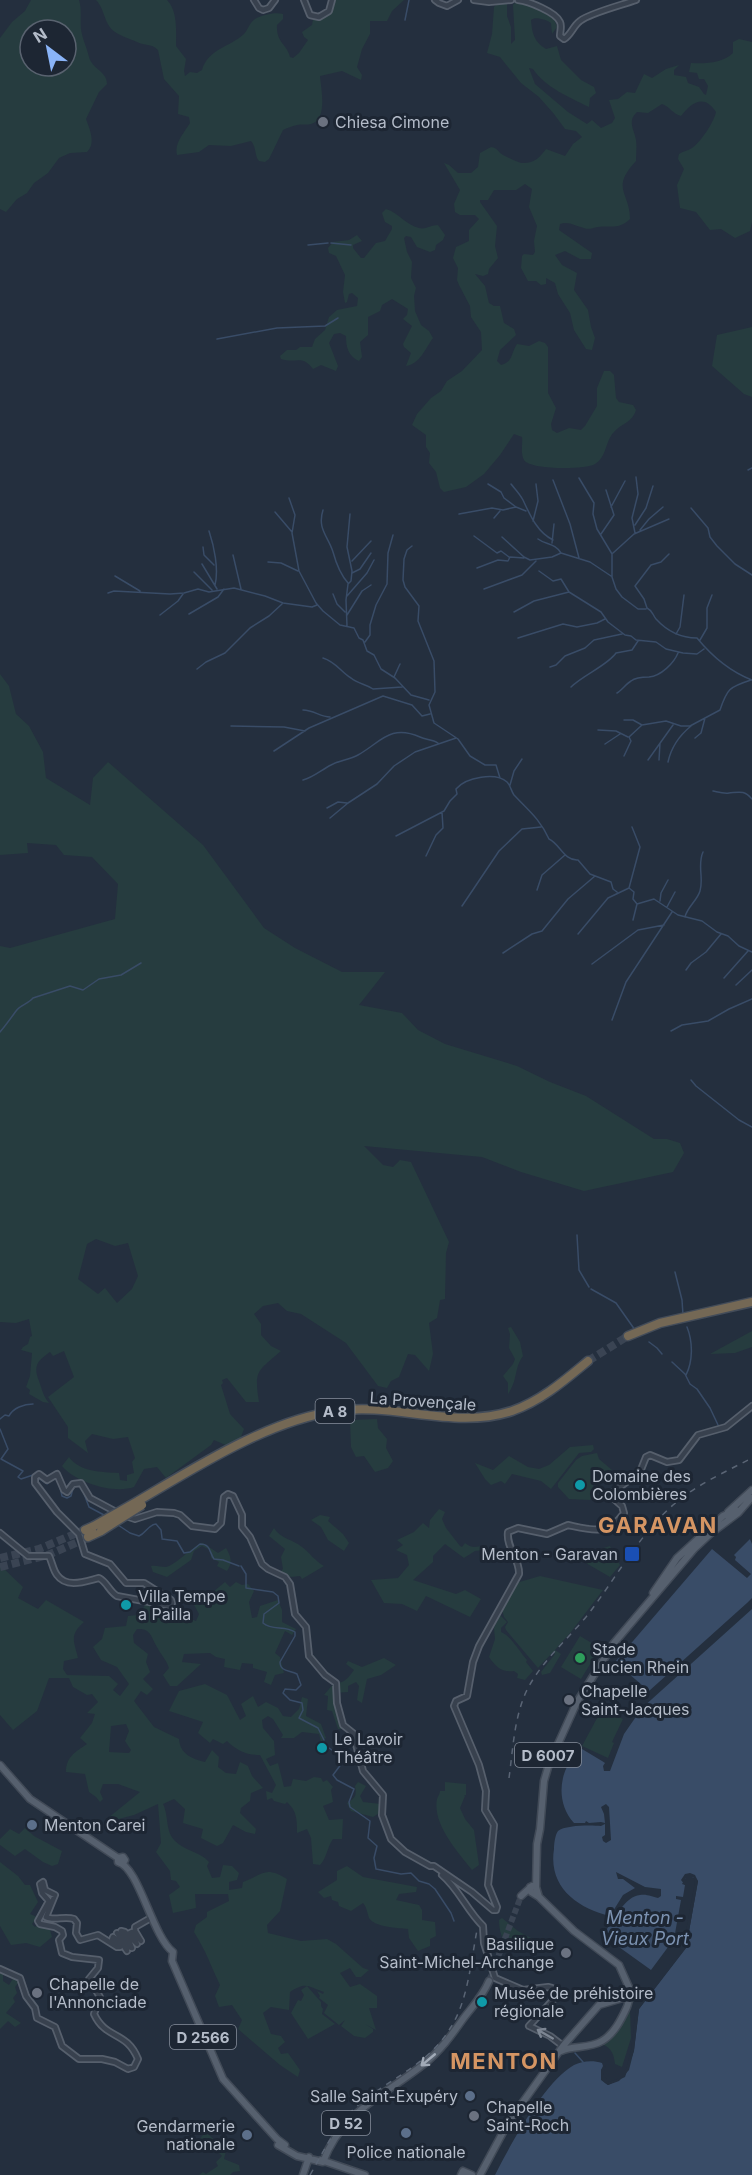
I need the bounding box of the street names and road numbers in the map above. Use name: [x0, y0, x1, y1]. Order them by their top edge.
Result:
street label: La Provençale: [369, 1387, 477, 1415]
road number: A 8: [316, 1399, 354, 1423]
road number: D 6007: [515, 1743, 581, 1767]
road number: D 2566: [170, 2025, 236, 2049]
road number: D 52: [322, 2111, 370, 2135]

